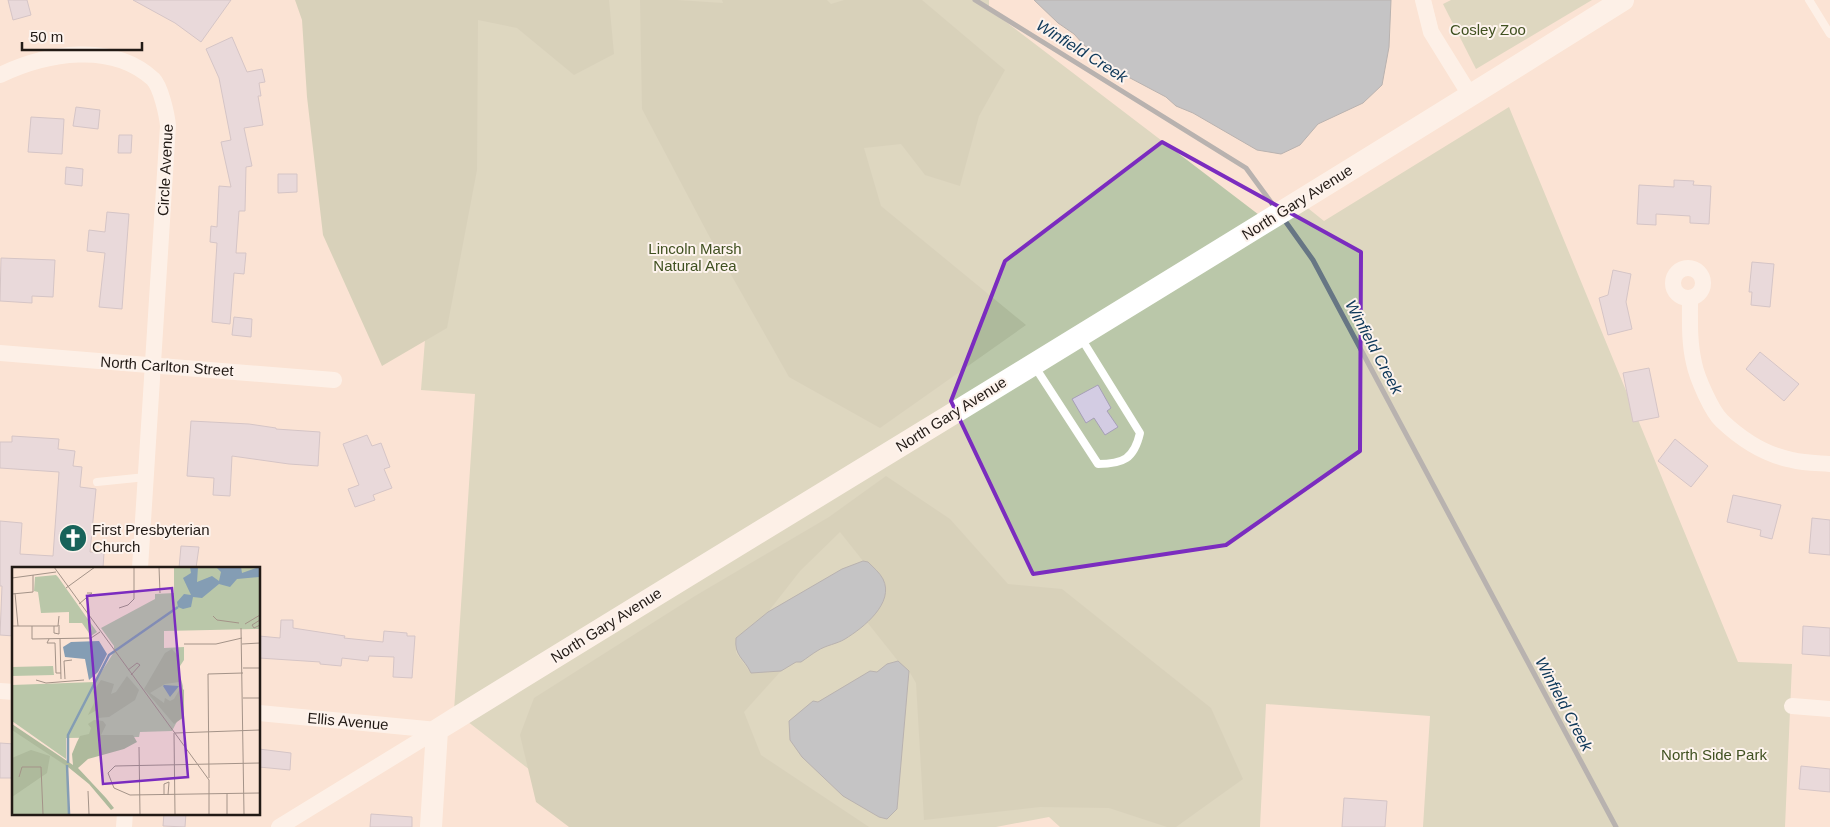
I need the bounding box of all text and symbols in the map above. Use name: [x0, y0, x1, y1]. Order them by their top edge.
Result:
water label: Winfield Creek: [1033, 16, 1131, 86]
scale bar: [22, 20, 142, 52]
park label: Cosley Zoo: [1450, 21, 1526, 38]
text: 50 m: [30, 28, 63, 45]
street label: Circle Avenue: [154, 123, 176, 217]
street label: North Gary Avenue: [1239, 161, 1355, 243]
park label: Lincoln Marsh Natural Area: [648, 240, 742, 274]
water label: Winfield Creek: [1342, 297, 1406, 398]
street label: North Carlton Street: [100, 353, 235, 379]
street label: North Gary Avenue: [893, 373, 1009, 455]
place label: First Presbyterian Church: [92, 521, 210, 555]
church icon: First Presbyterian Church: [58, 523, 88, 553]
inset map: [12, 567, 260, 814]
street label: North Gary Avenue: [548, 584, 664, 666]
water label: Winfield Creek: [1532, 654, 1596, 755]
street label: Ellis Avenue: [307, 709, 389, 733]
park label: North Side Park: [1661, 746, 1767, 763]

